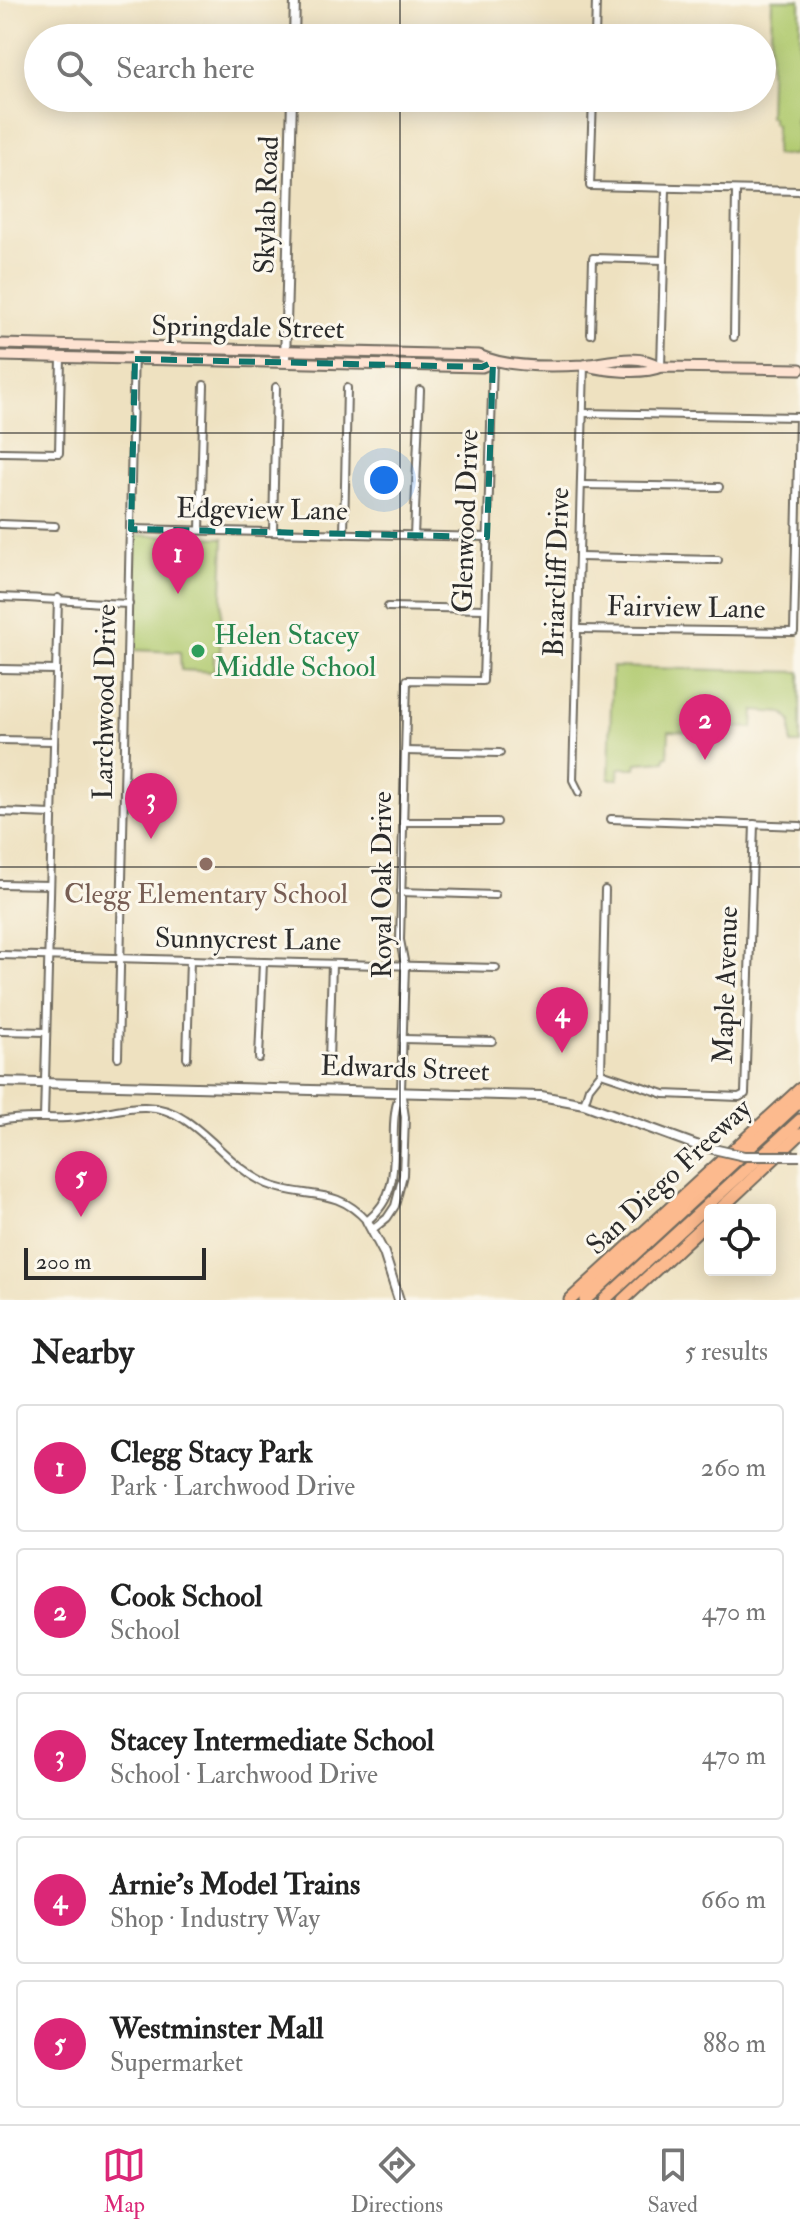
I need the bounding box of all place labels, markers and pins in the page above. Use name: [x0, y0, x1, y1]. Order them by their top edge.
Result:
pin: 1: [152, 528, 204, 594]
place label: Helen Stacey Middle School: [214, 618, 376, 685]
marker: Helen Stacey Middle School: [189, 642, 207, 660]
pin: 2: [679, 694, 731, 760]
pin: 3: [125, 773, 177, 839]
marker: Clegg Elementary School: [197, 855, 215, 873]
place label: Clegg Elementary School: [64, 877, 348, 912]
pin: 4: [536, 987, 588, 1053]
pin: 5: [55, 1151, 107, 1217]

